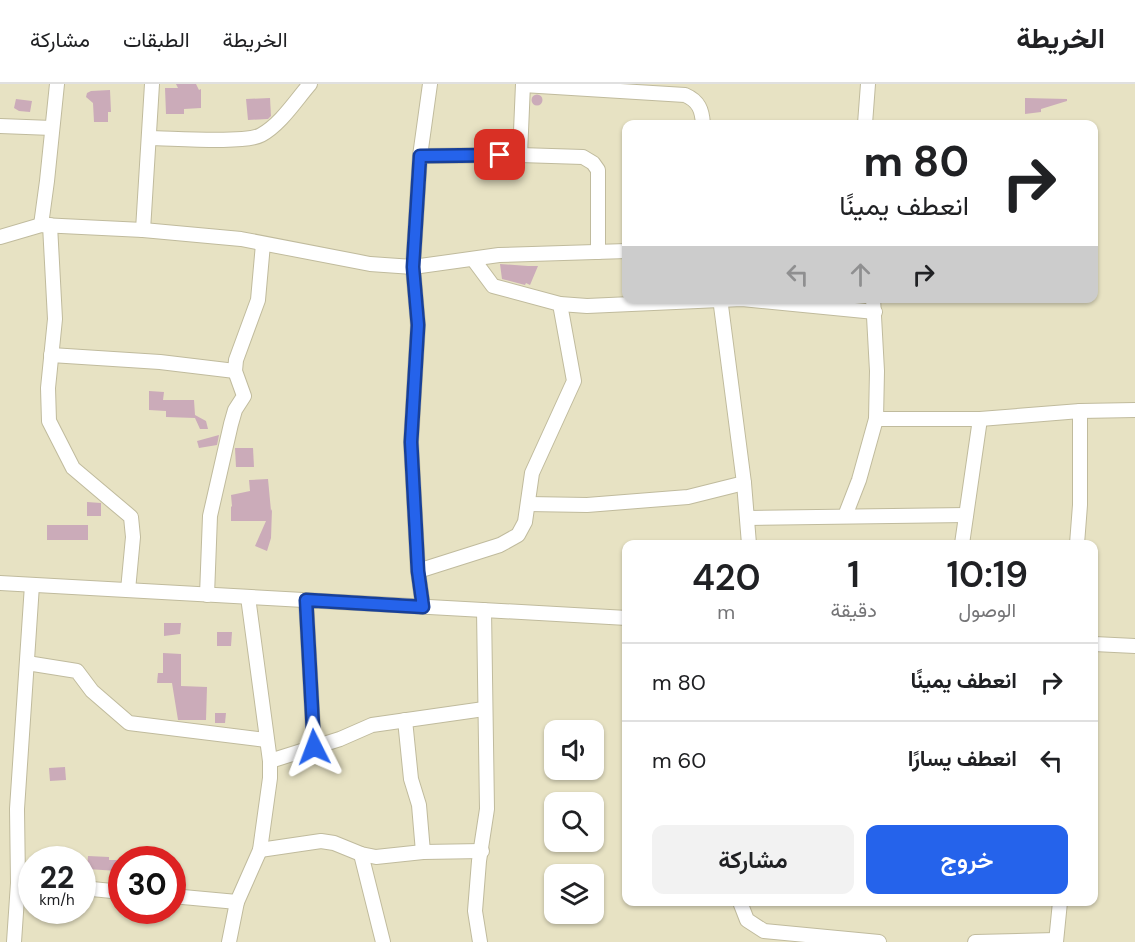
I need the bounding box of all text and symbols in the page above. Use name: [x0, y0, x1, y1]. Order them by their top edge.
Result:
text: الخريطة: [1016, 20, 1105, 57]
text: مشاركة: [30, 26, 90, 54]
text: الطبقات: [123, 26, 190, 54]
text: الخريطة: [223, 26, 288, 54]
pin: [474, 129, 525, 180]
text: 80 m: [863, 134, 969, 189]
icon: arrive: [483, 138, 516, 171]
icon: right: [990, 144, 1068, 222]
text: انعطف يمينًا: [839, 188, 969, 223]
icon: left: [781, 258, 814, 291]
icon: ahead: [844, 258, 877, 291]
icon: right: [907, 258, 940, 291]
text: 1: [847, 551, 860, 598]
text: 10:19: [947, 551, 1028, 598]
text: 420: [692, 554, 761, 601]
text: دقيقة: [830, 597, 877, 623]
text: الوصول: [958, 597, 1016, 623]
text: m: [717, 599, 735, 625]
text: انعطف يمينًا: [910, 666, 1017, 695]
icon: right: [1035, 666, 1068, 699]
text: 80 m: [652, 668, 706, 697]
position arrow: [282, 715, 346, 779]
map controls: [544, 720, 604, 924]
button: sound: [544, 720, 604, 780]
text: انعطف يسارًا: [908, 744, 1017, 773]
icon: left: [1035, 744, 1068, 777]
text: 60 m: [652, 746, 706, 775]
button: search: [544, 792, 604, 852]
button: مشاركة: [652, 825, 854, 894]
button: خروج: [866, 825, 1068, 894]
speed limit sign: 30: [108, 846, 186, 924]
text: 22: [40, 858, 74, 897]
button: layers: [544, 864, 604, 924]
text: km/h: [39, 890, 75, 910]

